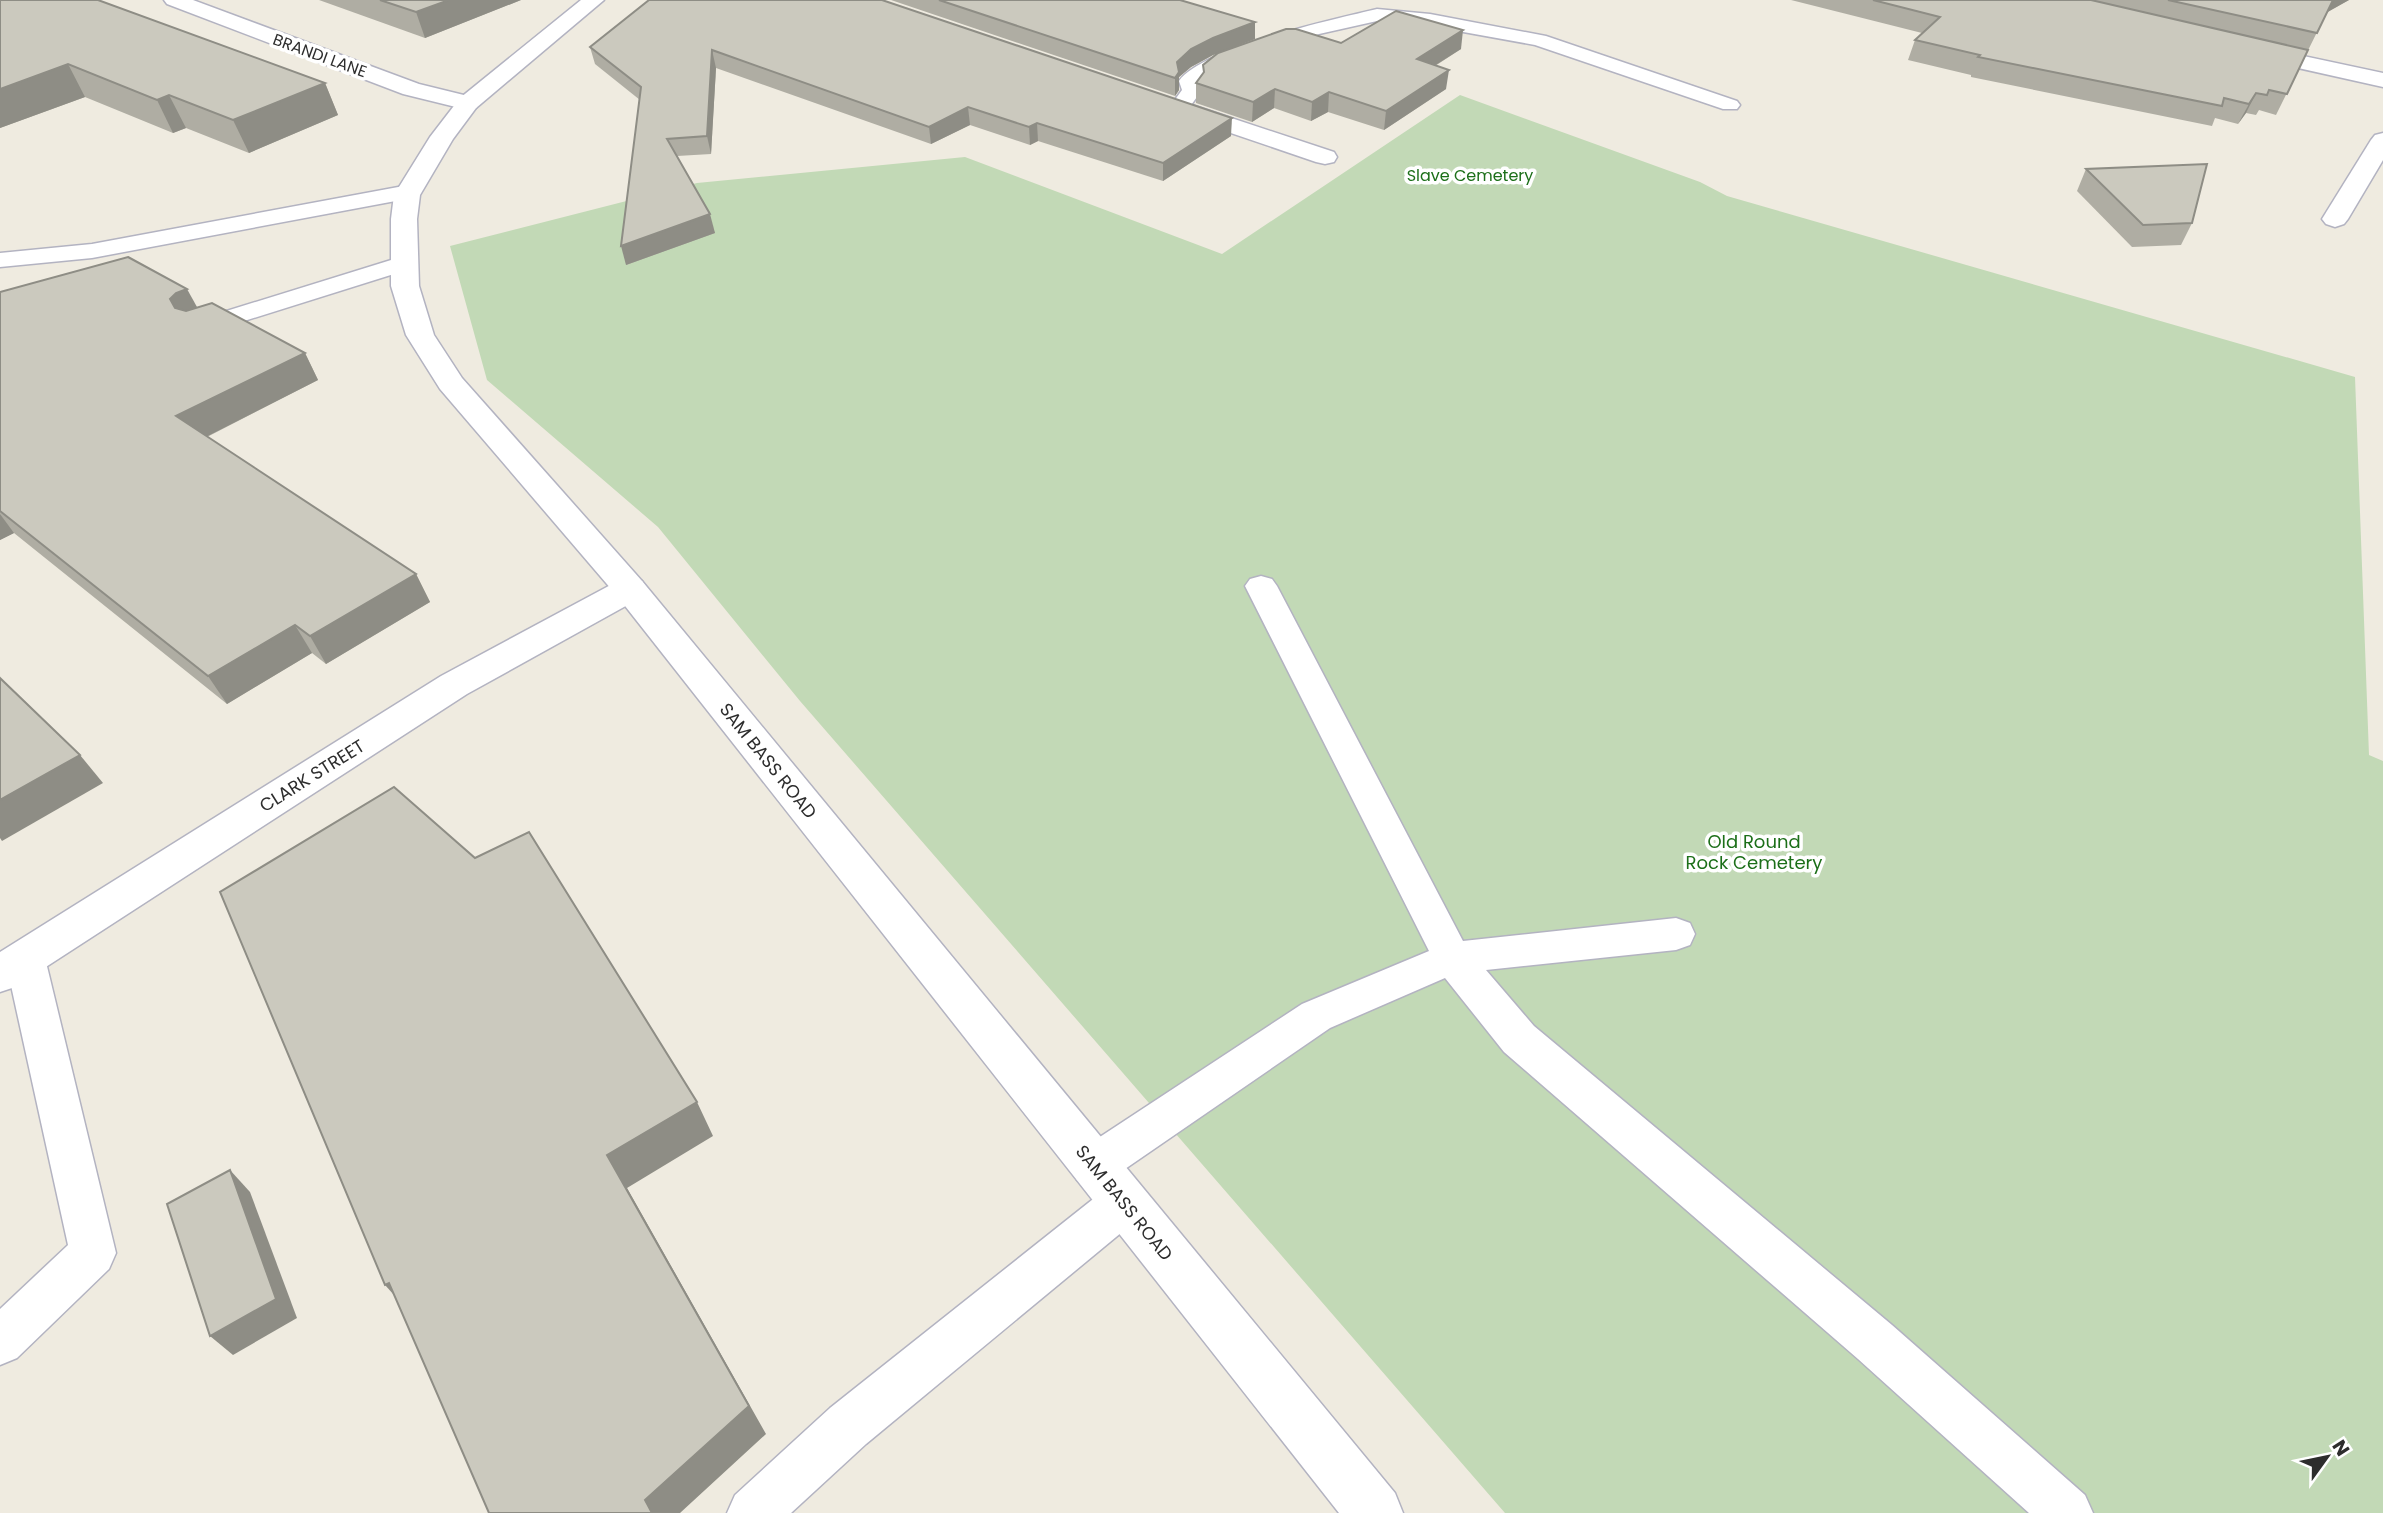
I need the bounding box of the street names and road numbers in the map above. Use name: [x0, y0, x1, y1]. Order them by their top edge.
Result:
street label: BRANDI LANE: [270, 28, 370, 83]
street label: SAM BASS ROAD: [714, 698, 823, 824]
street label: CLARK STREET: [254, 733, 369, 818]
street label: SAM BASS ROAD: [1070, 1140, 1179, 1266]

